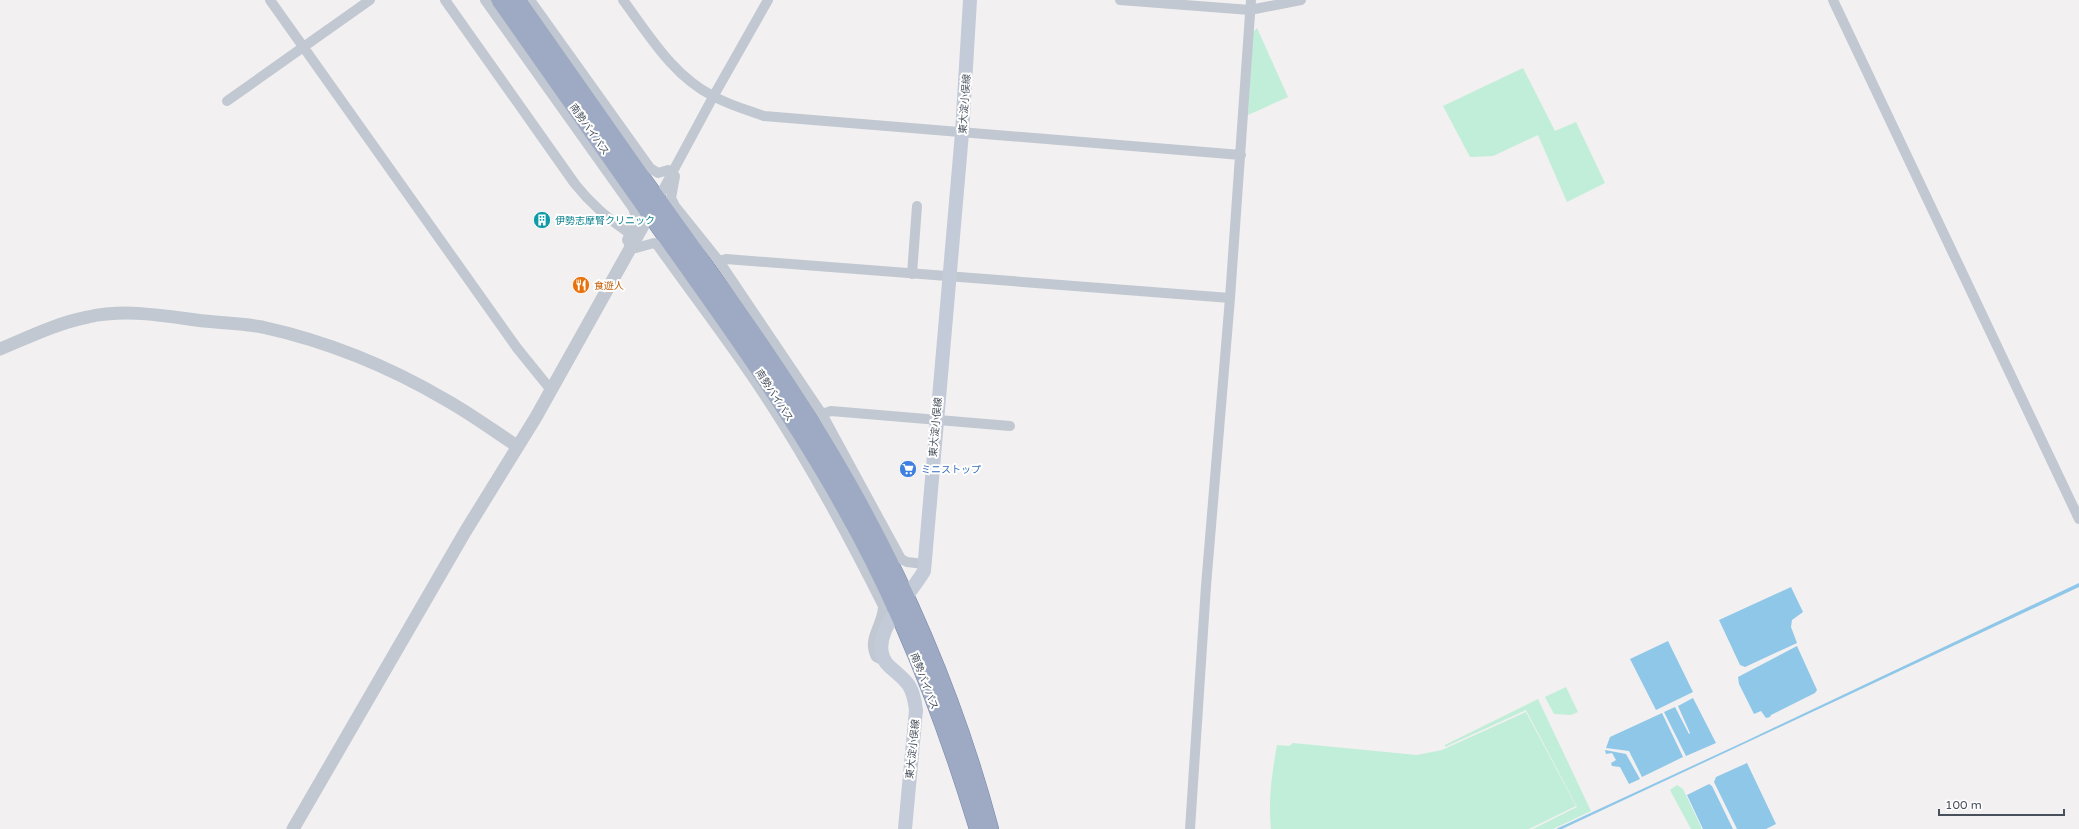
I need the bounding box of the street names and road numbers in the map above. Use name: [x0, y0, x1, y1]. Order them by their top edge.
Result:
street label: 東大淀小俣線: [957, 74, 973, 134]
street label: 南勢バイパス: [567, 102, 611, 158]
street label: 南勢バイパス: [753, 367, 795, 424]
street label: 東大淀小俣線: [927, 397, 945, 457]
street label: 南勢バイパス: [908, 651, 940, 711]
street label: 東大淀小俣線: [904, 719, 922, 780]

